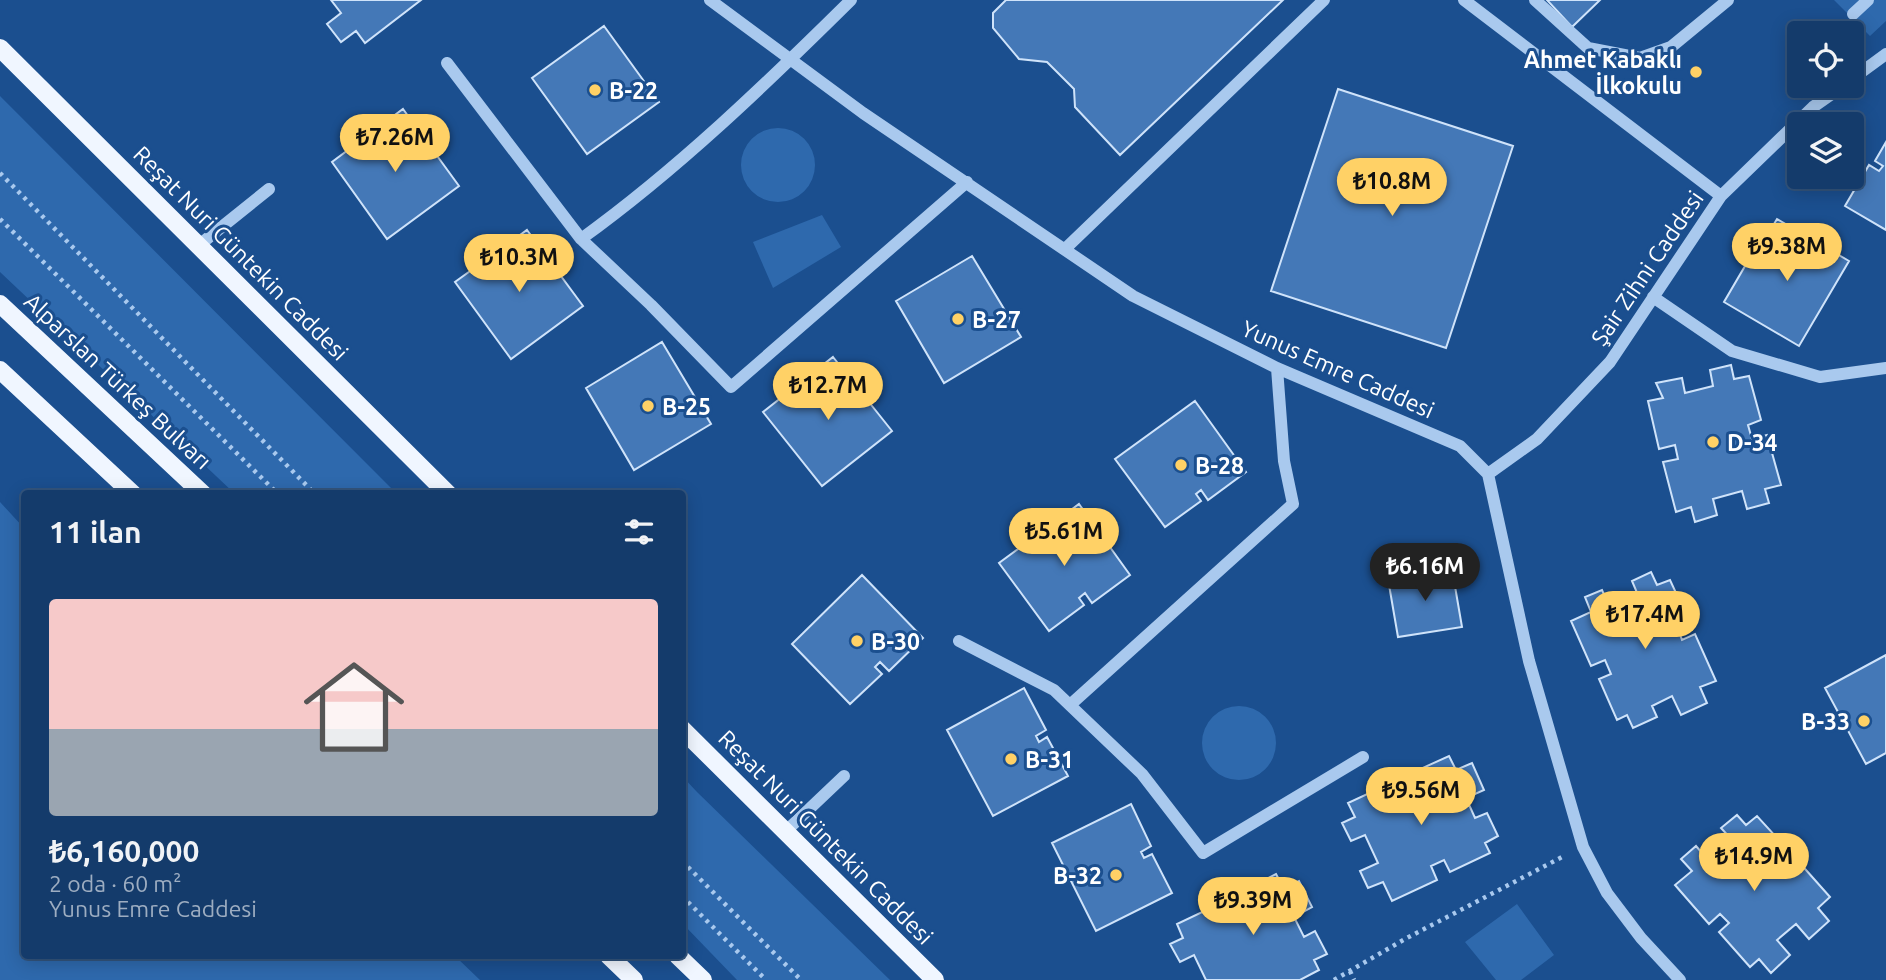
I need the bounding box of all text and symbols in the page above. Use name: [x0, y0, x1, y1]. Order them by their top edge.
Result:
map controls: [1787, 21, 1864, 189]
button: locate: [1787, 21, 1864, 98]
place label: Ahmet Kabaklı İlkokulu: [1524, 47, 1682, 98]
marker: Ahmet Kabaklı İlkokulu: [1688, 64, 1704, 80]
place label: B-22: [609, 78, 658, 103]
marker: B-22: [587, 82, 603, 98]
button: layers: [1787, 112, 1864, 189]
pin: ₺7.26M: [338, 114, 452, 174]
text: ₺7.26M: [356, 124, 434, 149]
street label: Reşat Nuri Güntekin Caddesi: [129, 141, 353, 365]
pin: ₺10.8M: [1335, 158, 1449, 218]
text: ₺10.8M: [1353, 168, 1431, 193]
street label: Şair Zihni Caddesi: [1586, 186, 1708, 350]
pin: ₺9.38M: [1730, 224, 1844, 283]
text: ₺9.38M: [1748, 233, 1826, 258]
pin: ₺10.3M: [462, 234, 576, 294]
text: ₺10.3M: [480, 244, 558, 269]
street label: Alparslan Türkeş Bulvarı: [20, 288, 216, 474]
place label: B-27: [972, 307, 1021, 332]
marker: B-27: [950, 311, 966, 327]
street label: Yunus Emre Caddesi: [1238, 315, 1438, 423]
pin: ₺12.7M: [771, 362, 885, 422]
text: ₺12.7M: [789, 372, 867, 397]
place label: B-25: [662, 394, 711, 419]
marker: B-25: [640, 398, 656, 414]
place label: D-34: [1727, 430, 1778, 455]
marker: D-34: [1705, 434, 1721, 450]
place label: B-28: [1195, 453, 1244, 478]
marker: B-28: [1173, 457, 1189, 473]
pin: ₺5.61M: [1007, 508, 1121, 568]
icon: filters: [620, 513, 658, 551]
text: 11 ilan: [49, 515, 142, 549]
text: ₺5.61M: [1025, 518, 1103, 543]
pin: ₺6.16M: [1368, 544, 1482, 603]
text: ₺6.16M: [1386, 553, 1464, 578]
pin: ₺17.4M: [1588, 592, 1702, 651]
text: ₺17.4M: [1606, 601, 1684, 626]
place label: B-30: [871, 629, 920, 654]
marker: B-30: [849, 633, 865, 649]
icon: home: [291, 644, 417, 770]
place label: B-33: [1801, 709, 1850, 734]
marker: B-33: [1856, 713, 1872, 729]
street label: Reşat Nuri Güntekin Caddesi: [714, 725, 938, 949]
place label: B-31: [1025, 747, 1074, 772]
marker: B-31: [1003, 751, 1019, 767]
pin: ₺9.56M: [1364, 768, 1478, 827]
text: ₺9.56M: [1382, 777, 1460, 802]
text: ₺6,160,000: [49, 834, 199, 868]
pin: ₺14.9M: [1697, 834, 1811, 893]
text: ₺14.9M: [1715, 843, 1793, 868]
place label: B-32: [1053, 863, 1102, 888]
marker: B-32: [1108, 867, 1124, 883]
text: 2 oda · 60 m²: [49, 871, 181, 896]
pin: ₺9.39M: [1196, 878, 1310, 937]
text: ₺9.39M: [1214, 887, 1292, 912]
text: Yunus Emre Caddesi: [49, 896, 257, 921]

